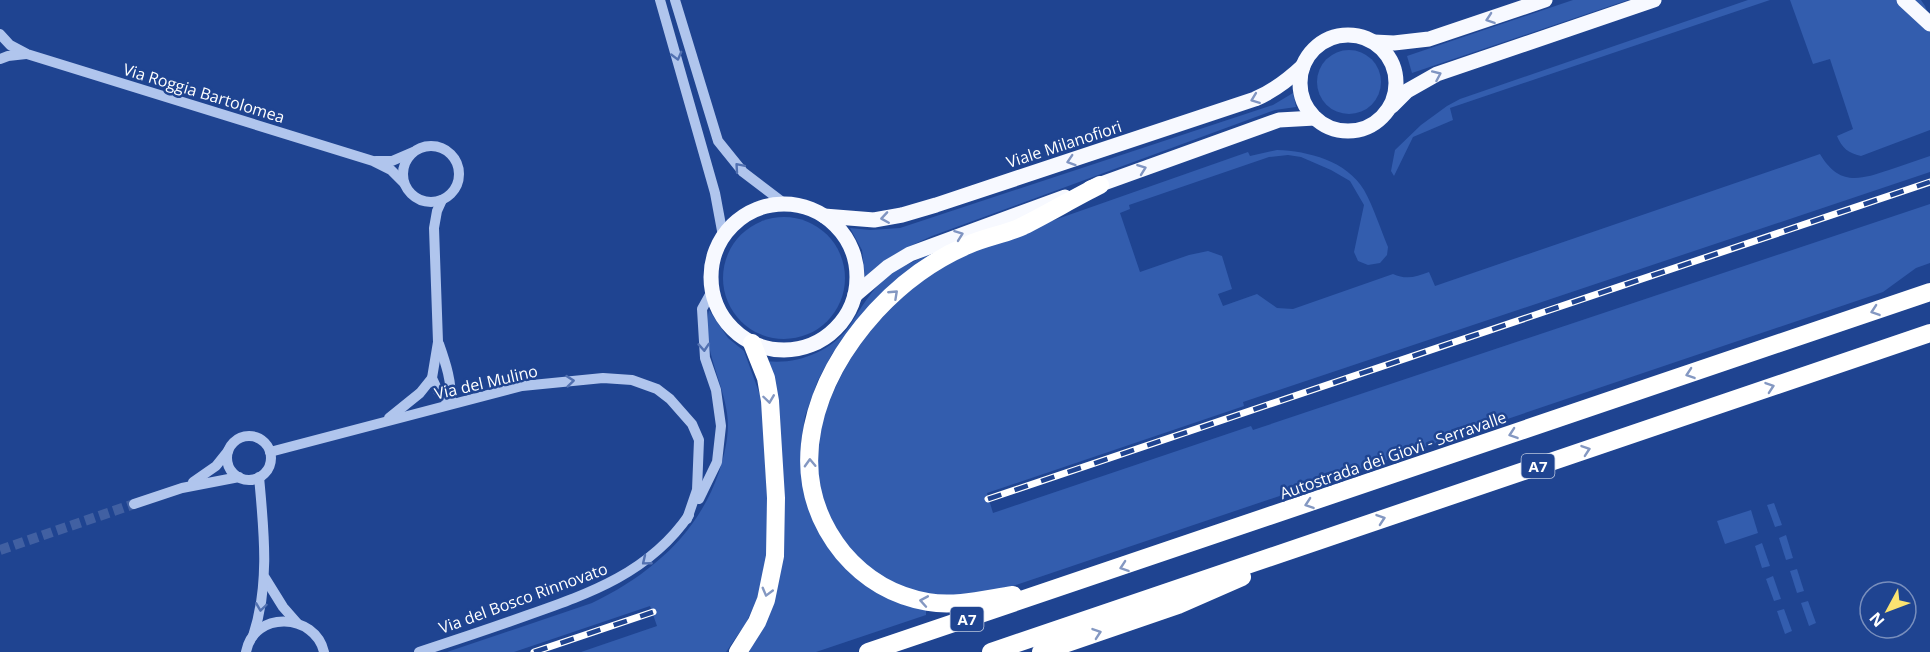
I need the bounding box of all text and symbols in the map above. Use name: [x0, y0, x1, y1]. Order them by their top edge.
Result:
one-way arrow: [1485, 12, 1495, 24]
one-way arrow: [669, 51, 682, 61]
street label: Via Roggia Bartolomea: [120, 58, 288, 128]
one-way arrow: [1431, 70, 1442, 82]
one-way arrow: [1251, 91, 1261, 104]
street label: Viale Milanofiori: [1004, 115, 1124, 173]
one-way arrow: [1066, 153, 1076, 166]
one-way arrow: [735, 163, 746, 174]
one-way arrow: [1137, 164, 1147, 177]
one-way arrow: [880, 212, 889, 224]
one-way arrow: [953, 229, 964, 242]
one-way arrow: [888, 290, 898, 301]
one-way arrow: [1870, 304, 1881, 317]
one-way arrow: [698, 342, 711, 351]
street label: Via del Mulino: [432, 359, 540, 405]
one-way arrow: [1685, 367, 1696, 379]
one-way arrow: [566, 375, 575, 388]
one-way arrow: [1764, 382, 1775, 395]
one-way arrow: [762, 394, 775, 403]
street label: Autostrada dei Giovi - Serravalle: [1277, 406, 1509, 504]
one-way arrow: [1508, 427, 1519, 440]
one-way arrow: [1580, 444, 1591, 457]
road number: A7: [1522, 454, 1554, 478]
one-way arrow: [804, 458, 816, 467]
one-way arrow: [1304, 497, 1314, 509]
one-way arrow: [1375, 514, 1386, 527]
one-way arrow: [642, 553, 653, 564]
street label: Via del Bosco Rinnovato: [436, 557, 610, 639]
one-way arrow: [1119, 559, 1130, 572]
north arrow: [1858, 580, 1918, 640]
one-way arrow: [762, 587, 775, 597]
one-way arrow: [920, 595, 930, 608]
one-way arrow: [255, 603, 267, 612]
road number: A7: [950, 607, 984, 631]
text: N: [1864, 608, 1889, 632]
one-way arrow: [1091, 628, 1102, 641]

